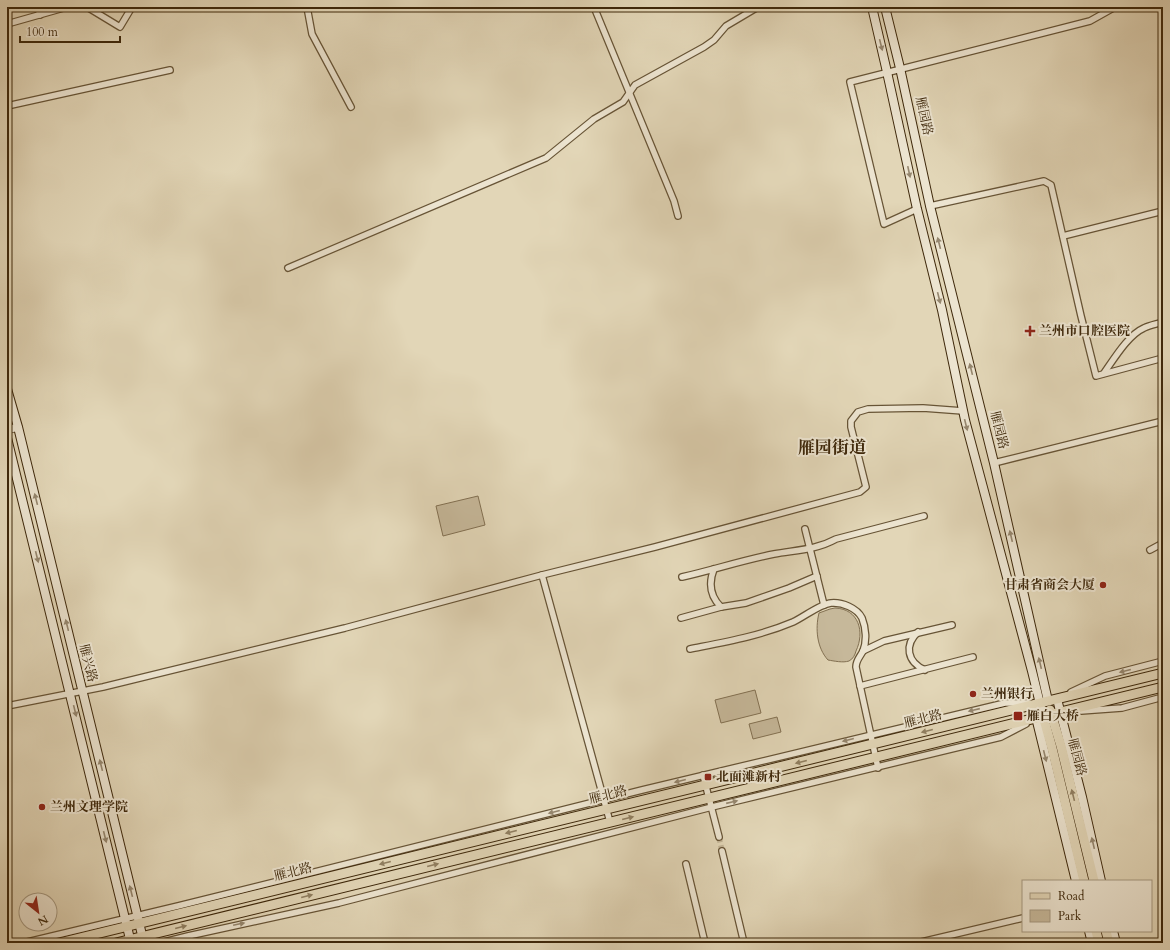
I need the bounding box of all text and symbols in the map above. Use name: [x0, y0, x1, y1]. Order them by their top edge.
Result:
scale bar: [20, 18, 120, 44]
text: 100 m: [26, 24, 59, 40]
one-way arrow: [878, 39, 884, 51]
street label: 雁园路: [911, 95, 937, 137]
one-way arrow: [906, 166, 912, 178]
one-way arrow: [936, 237, 942, 249]
one-way arrow: [937, 292, 943, 304]
place label: 兰州市口腔医院: [1039, 322, 1130, 340]
marker: 兰州市口腔医院: [1024, 325, 1036, 337]
one-way arrow: [967, 363, 973, 376]
street label: 雁园路: [986, 409, 1012, 451]
one-way arrow: [964, 419, 970, 432]
district label: 雁园街道: [798, 436, 866, 459]
one-way arrow: [32, 493, 38, 505]
one-way arrow: [1008, 530, 1014, 543]
one-way arrow: [34, 551, 40, 563]
place label: 甘肃省商会大厦: [1004, 576, 1095, 594]
marker: 甘肃省商会大厦: [1098, 580, 1108, 590]
one-way arrow: [63, 619, 69, 631]
street label: 雁兴路: [75, 642, 101, 684]
one-way arrow: [1036, 657, 1042, 669]
one-way arrow: [1119, 668, 1131, 674]
place label: 兰州银行: [981, 685, 1033, 703]
marker: 兰州银行: [968, 689, 978, 699]
one-way arrow: [72, 704, 78, 717]
street label: 雁北路: [902, 706, 944, 732]
one-way arrow: [968, 707, 980, 713]
place label: 雁白大桥: [1027, 707, 1079, 725]
marker: 雁白大桥: [1012, 710, 1024, 722]
one-way arrow: [921, 728, 933, 734]
street label: 雁园路: [1063, 736, 1091, 778]
one-way arrow: [841, 738, 854, 744]
one-way arrow: [1043, 750, 1049, 762]
one-way arrow: [97, 759, 103, 771]
one-way arrow: [795, 759, 807, 765]
place label: 北面滩新村: [716, 768, 781, 786]
marker: 北面滩新村: [703, 772, 713, 782]
one-way arrow: [674, 778, 686, 784]
street label: 雁北路: [587, 782, 629, 808]
one-way arrow: [1070, 788, 1076, 800]
place label: 兰州文理学院: [50, 798, 128, 816]
one-way arrow: [726, 799, 738, 805]
marker: 兰州文理学院: [37, 802, 47, 812]
one-way arrow: [548, 809, 560, 815]
one-way arrow: [622, 815, 634, 821]
one-way arrow: [505, 830, 517, 836]
one-way arrow: [103, 831, 109, 843]
one-way arrow: [1089, 837, 1095, 849]
street label: 雁北路: [272, 859, 314, 885]
one-way arrow: [379, 861, 391, 867]
one-way arrow: [427, 862, 440, 868]
legend: [1022, 880, 1152, 932]
one-way arrow: [128, 885, 134, 898]
text: Road: [1058, 888, 1085, 904]
north arrow: [18, 892, 58, 932]
one-way arrow: [301, 893, 313, 899]
text: Park: [1058, 908, 1082, 924]
text: N: [34, 911, 51, 929]
one-way arrow: [233, 921, 245, 927]
one-way arrow: [175, 924, 187, 930]

